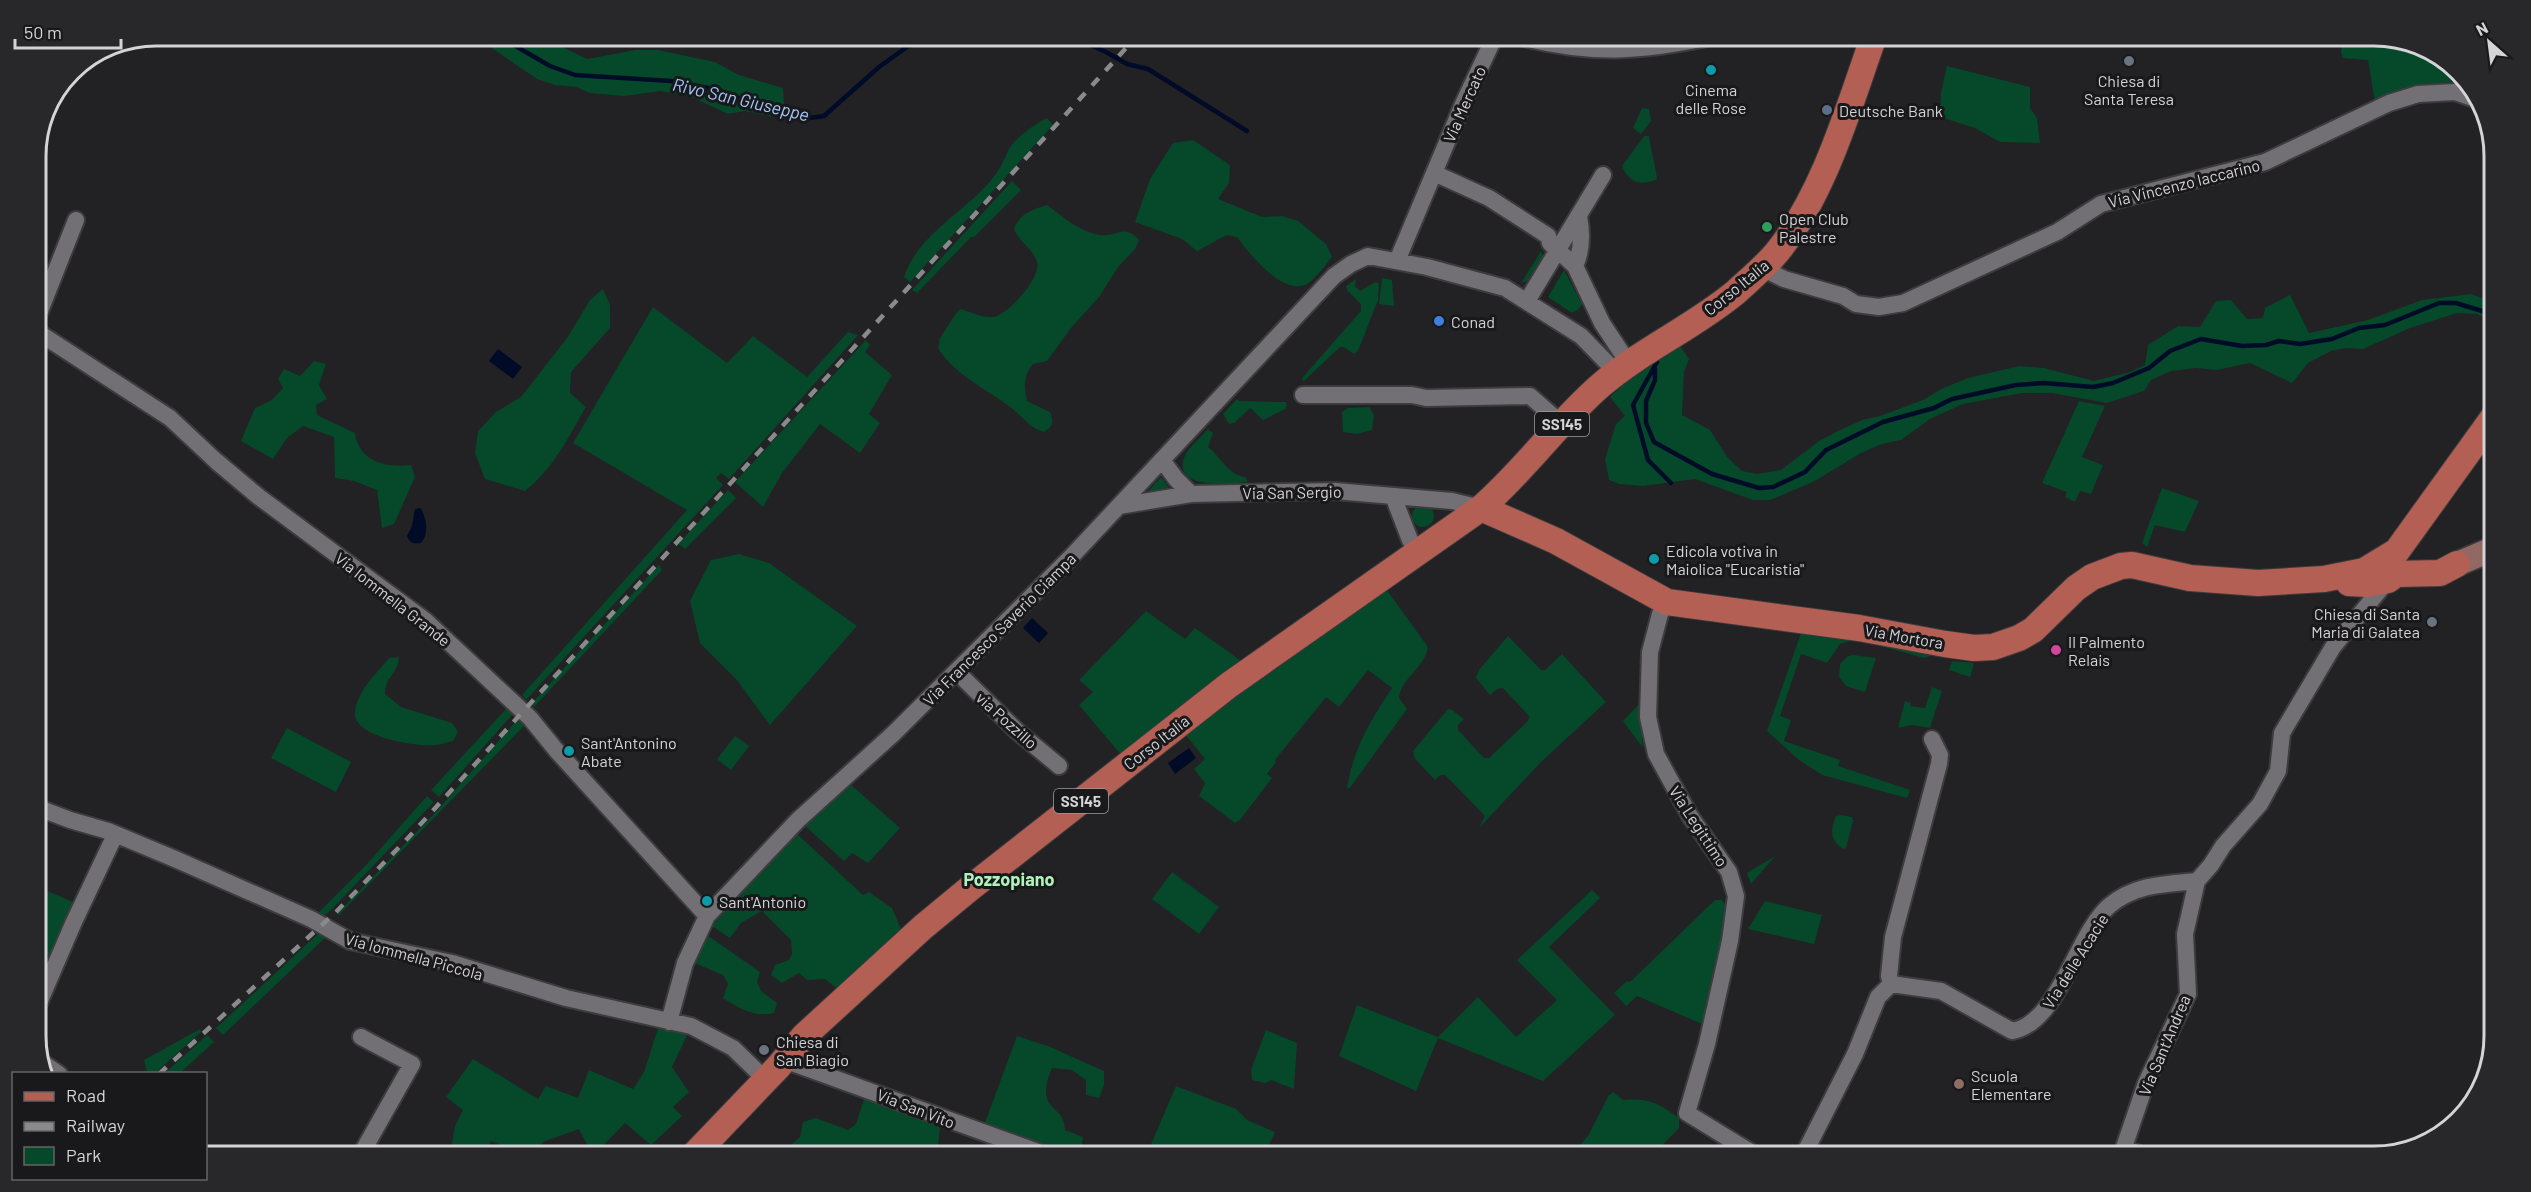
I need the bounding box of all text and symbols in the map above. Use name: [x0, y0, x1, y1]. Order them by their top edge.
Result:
scale bar: [15, 12, 122, 50]
north arrow: [2459, 12, 2519, 72]
text: N: [2473, 17, 2491, 39]
text: 50 m: [24, 21, 62, 43]
marker: Chiesa di Santa Teresa: [2122, 54, 2136, 68]
street label: Via Mercato: [1439, 63, 1489, 145]
marker: Cinema delle Rose: [1704, 63, 1718, 77]
place label: Chiesa di Santa Teresa: [2084, 71, 2174, 108]
water label: Rivo San Giuseppe: [671, 73, 811, 125]
place label: Cinema delle Rose: [1675, 80, 1747, 117]
place label: Deutsche Bank: [1839, 101, 1943, 120]
marker: Deutsche Bank: [1820, 103, 1834, 117]
street label: Via Vincenzo Iaccarino: [2106, 155, 2262, 211]
place label: Open Club Palestre: [1779, 209, 1849, 246]
marker: Open Club Palestre: [1760, 220, 1774, 234]
street label: Corso Italia: [1700, 255, 1772, 319]
place label: Conad: [1451, 312, 1495, 331]
marker: Conad: [1432, 314, 1446, 328]
road number: SS145: [1535, 412, 1589, 436]
street label: Via San Sergio: [1242, 482, 1342, 502]
place label: Edicola votiva in Maiolica "Eucaristia": [1666, 541, 1804, 578]
street label: Via Iommella Grande: [332, 548, 454, 650]
street label: Via Francesco Saverio Ciampa: [919, 549, 1079, 709]
marker: Edicola votiva in Maiolica "Eucaristia": [1647, 552, 1661, 566]
place label: Chiesa di Santa Maria di Galatea: [2311, 604, 2420, 641]
marker: Chiesa di Santa Maria di Galatea: [2425, 615, 2439, 629]
street label: Via Mortora: [1863, 620, 1945, 652]
place label: Il Palmento Relais: [2068, 632, 2145, 669]
marker: Il Palmento Relais: [2049, 643, 2063, 657]
street label: via Pozzillo: [973, 688, 1041, 752]
street label: Corso Italia: [1119, 711, 1193, 773]
place label: Sant'Antonino Abate: [581, 733, 677, 770]
marker: Sant'Antonino Abate: [562, 744, 576, 758]
street label: Via Legittimo: [1666, 782, 1732, 870]
road number: SS145: [1054, 789, 1108, 813]
district label: Pozzopiano: [964, 868, 1054, 890]
place label: Sant'Antonio: [719, 892, 806, 911]
marker: Sant'Antonio: [700, 894, 714, 908]
street label: Via delle Acacie: [2038, 910, 2112, 1012]
street label: Via Iommella Piccola: [343, 928, 485, 984]
street label: Via Sant'Andrea: [2134, 992, 2194, 1098]
place label: Chiesa di San Biagio: [776, 1032, 849, 1069]
marker: Chiesa di San Biagio: [757, 1043, 771, 1057]
place label: Scuola Elementare: [1971, 1066, 2051, 1103]
legend: [12, 1072, 207, 1180]
marker: Scuola Elementare: [1952, 1077, 1966, 1091]
text: Road: [66, 1084, 106, 1106]
street label: Via San Vito: [874, 1084, 958, 1132]
text: Railway: [66, 1114, 125, 1136]
text: Park: [66, 1144, 101, 1166]

